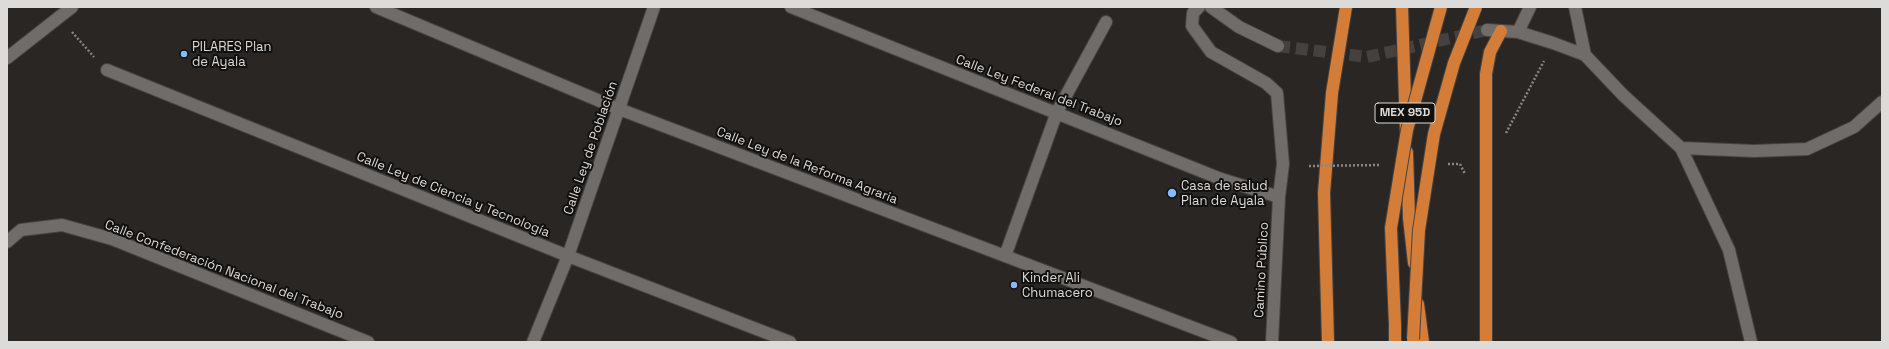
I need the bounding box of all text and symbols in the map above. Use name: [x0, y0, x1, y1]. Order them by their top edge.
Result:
place label: PILARES Plan de Ayala: [192, 39, 272, 70]
marker: PILARES Plan de Ayala: [179, 49, 189, 59]
street label: Calle Ley Federal del Trabajo: [954, 52, 1124, 130]
street label: Calle Ley de Población: [561, 79, 621, 217]
road number: MEX 95D: [1375, 103, 1435, 123]
street label: Calle Ley de la Reforma Agraria: [714, 124, 900, 208]
street label: Calle Ley de Ciencia y Tecnología: [354, 149, 552, 241]
place label: Casa de salud Plan de Ayala: [1181, 178, 1268, 209]
marker: Casa de salud Plan de Ayala: [1166, 187, 1178, 199]
street label: Calle Confederación Nacional del Trabajo: [103, 217, 345, 323]
street label: Camino Público: [1252, 222, 1272, 318]
place label: Kinder Ali Chumacero: [1022, 270, 1093, 301]
marker: Kinder Ali Chumacero: [1009, 280, 1019, 290]

